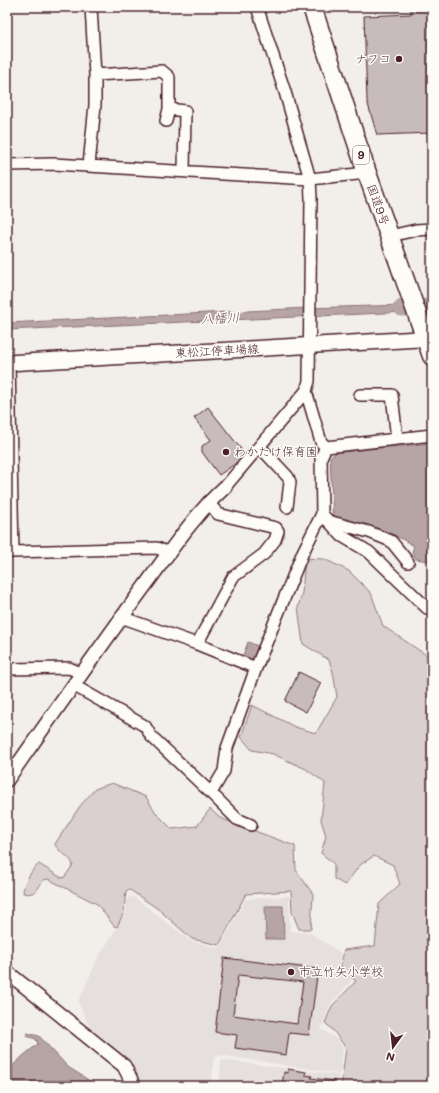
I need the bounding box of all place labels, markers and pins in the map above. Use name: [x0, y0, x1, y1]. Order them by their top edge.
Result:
place label: ナフコ: [355, 50, 391, 66]
marker: ナフコ: [394, 54, 404, 64]
place label: わかたけ保育園: [234, 443, 318, 459]
marker: わかたけ保育園: [221, 447, 231, 457]
place label: 市立竹矢小学校: [299, 963, 383, 979]
marker: 市立竹矢小学校: [286, 967, 296, 977]

